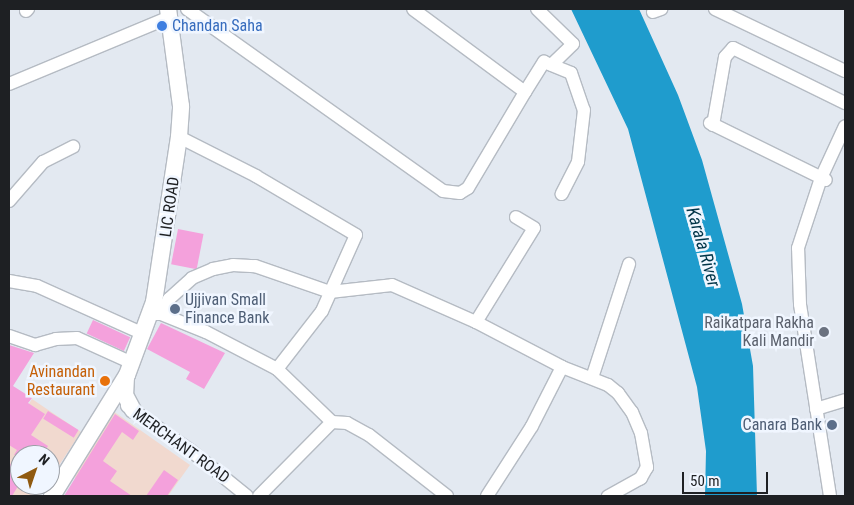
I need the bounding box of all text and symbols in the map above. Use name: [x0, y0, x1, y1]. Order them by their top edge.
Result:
place label: Chandan Saha: [172, 16, 263, 36]
marker: Chandan Saha: [156, 20, 168, 32]
street label: LIC ROAD: [156, 176, 184, 238]
water label: Karala River: [681, 205, 725, 289]
place label: Ujjivan Small Finance Bank: [185, 290, 269, 328]
marker: Ujjivan Small Finance Bank: [169, 303, 181, 315]
place label: Raikatpara Rakha Kali Mandir: [704, 313, 814, 351]
marker: Raikatpara Rakha Kali Mandir: [818, 326, 830, 338]
place label: Avinandan Restaurant: [27, 362, 95, 400]
marker: Avinandan Restaurant: [99, 375, 111, 387]
street label: MERCHANT ROAD: [129, 404, 233, 488]
place label: Canara Bank: [743, 415, 822, 435]
marker: Canara Bank: [826, 419, 838, 431]
north arrow: [10, 445, 60, 495]
text: N: [36, 451, 53, 468]
scale bar: [684, 462, 770, 494]
text: 50 m: [690, 472, 720, 490]

